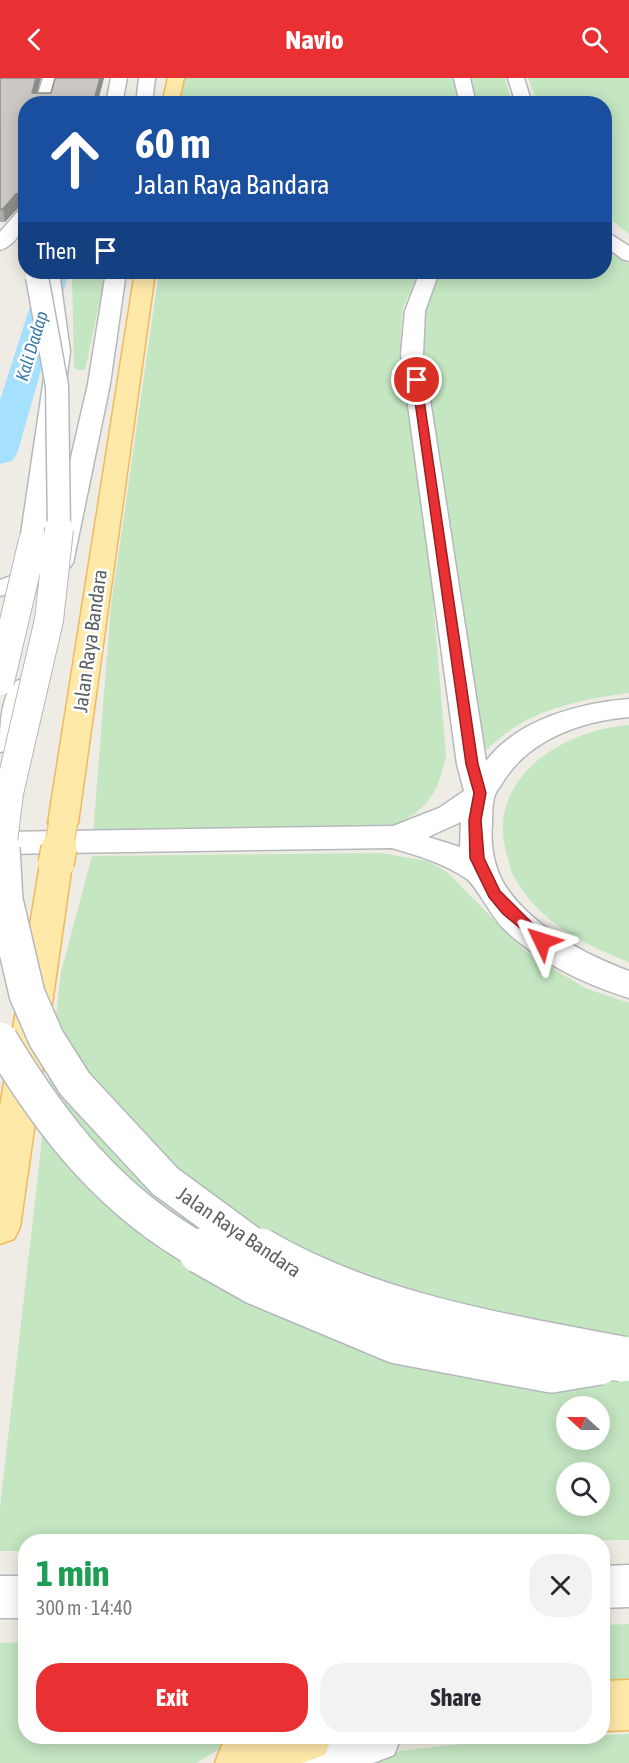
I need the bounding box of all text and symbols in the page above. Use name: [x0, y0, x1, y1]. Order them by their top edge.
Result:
icon: back: [18, 23, 51, 56]
icon: search: [578, 23, 611, 56]
text: Navio: [285, 24, 344, 55]
text: 60 m: [135, 119, 210, 167]
icon: ahead: [36, 120, 114, 198]
text: Jalan Raya Bandara: [135, 169, 330, 200]
icon: arrive: [89, 234, 122, 267]
text: Then: [36, 238, 77, 264]
water label: Kali Dadap: [11, 308, 52, 383]
pin: [391, 354, 442, 405]
icon: arrive: [400, 363, 433, 396]
street label: Jalan Raya Bandara: [68, 568, 111, 714]
position arrow: [510, 909, 574, 973]
street label: Jalan Raya Bandara: [173, 1182, 305, 1281]
north arrow: [556, 1396, 610, 1450]
map controls: [556, 1396, 610, 1516]
button: search: [556, 1462, 610, 1516]
text: 1 min: [36, 1552, 110, 1594]
button: close: [529, 1554, 592, 1617]
text: 300 m · 14:40: [36, 1596, 132, 1619]
button: Exit: [36, 1663, 308, 1732]
button: Share: [320, 1663, 592, 1732]

